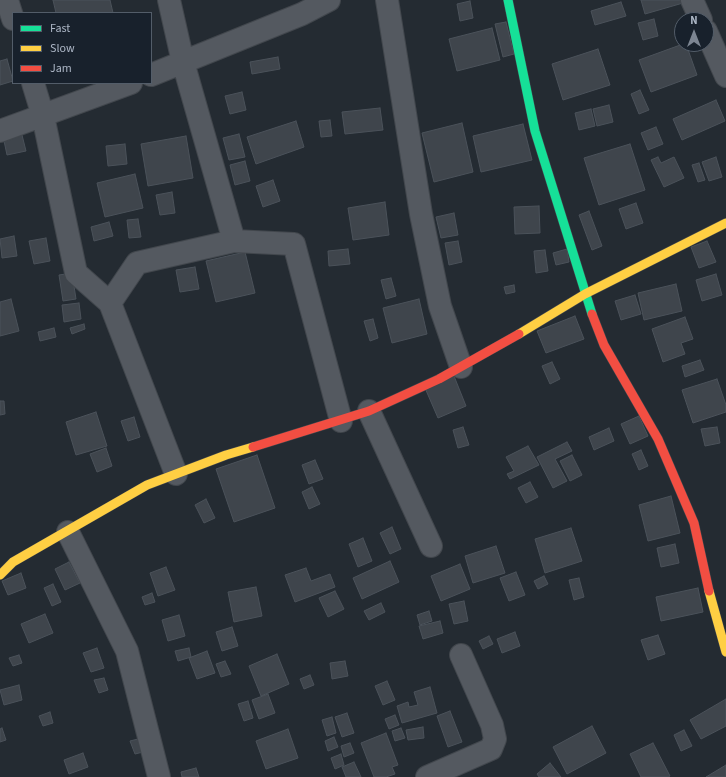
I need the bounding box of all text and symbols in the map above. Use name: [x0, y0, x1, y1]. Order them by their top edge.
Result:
legend: [12, 12, 152, 84]
north arrow: [674, 12, 714, 52]
text: N: [690, 13, 698, 28]
text: Fast: [50, 20, 70, 37]
text: Slow: [50, 40, 75, 57]
text: Jam: [50, 60, 72, 77]

